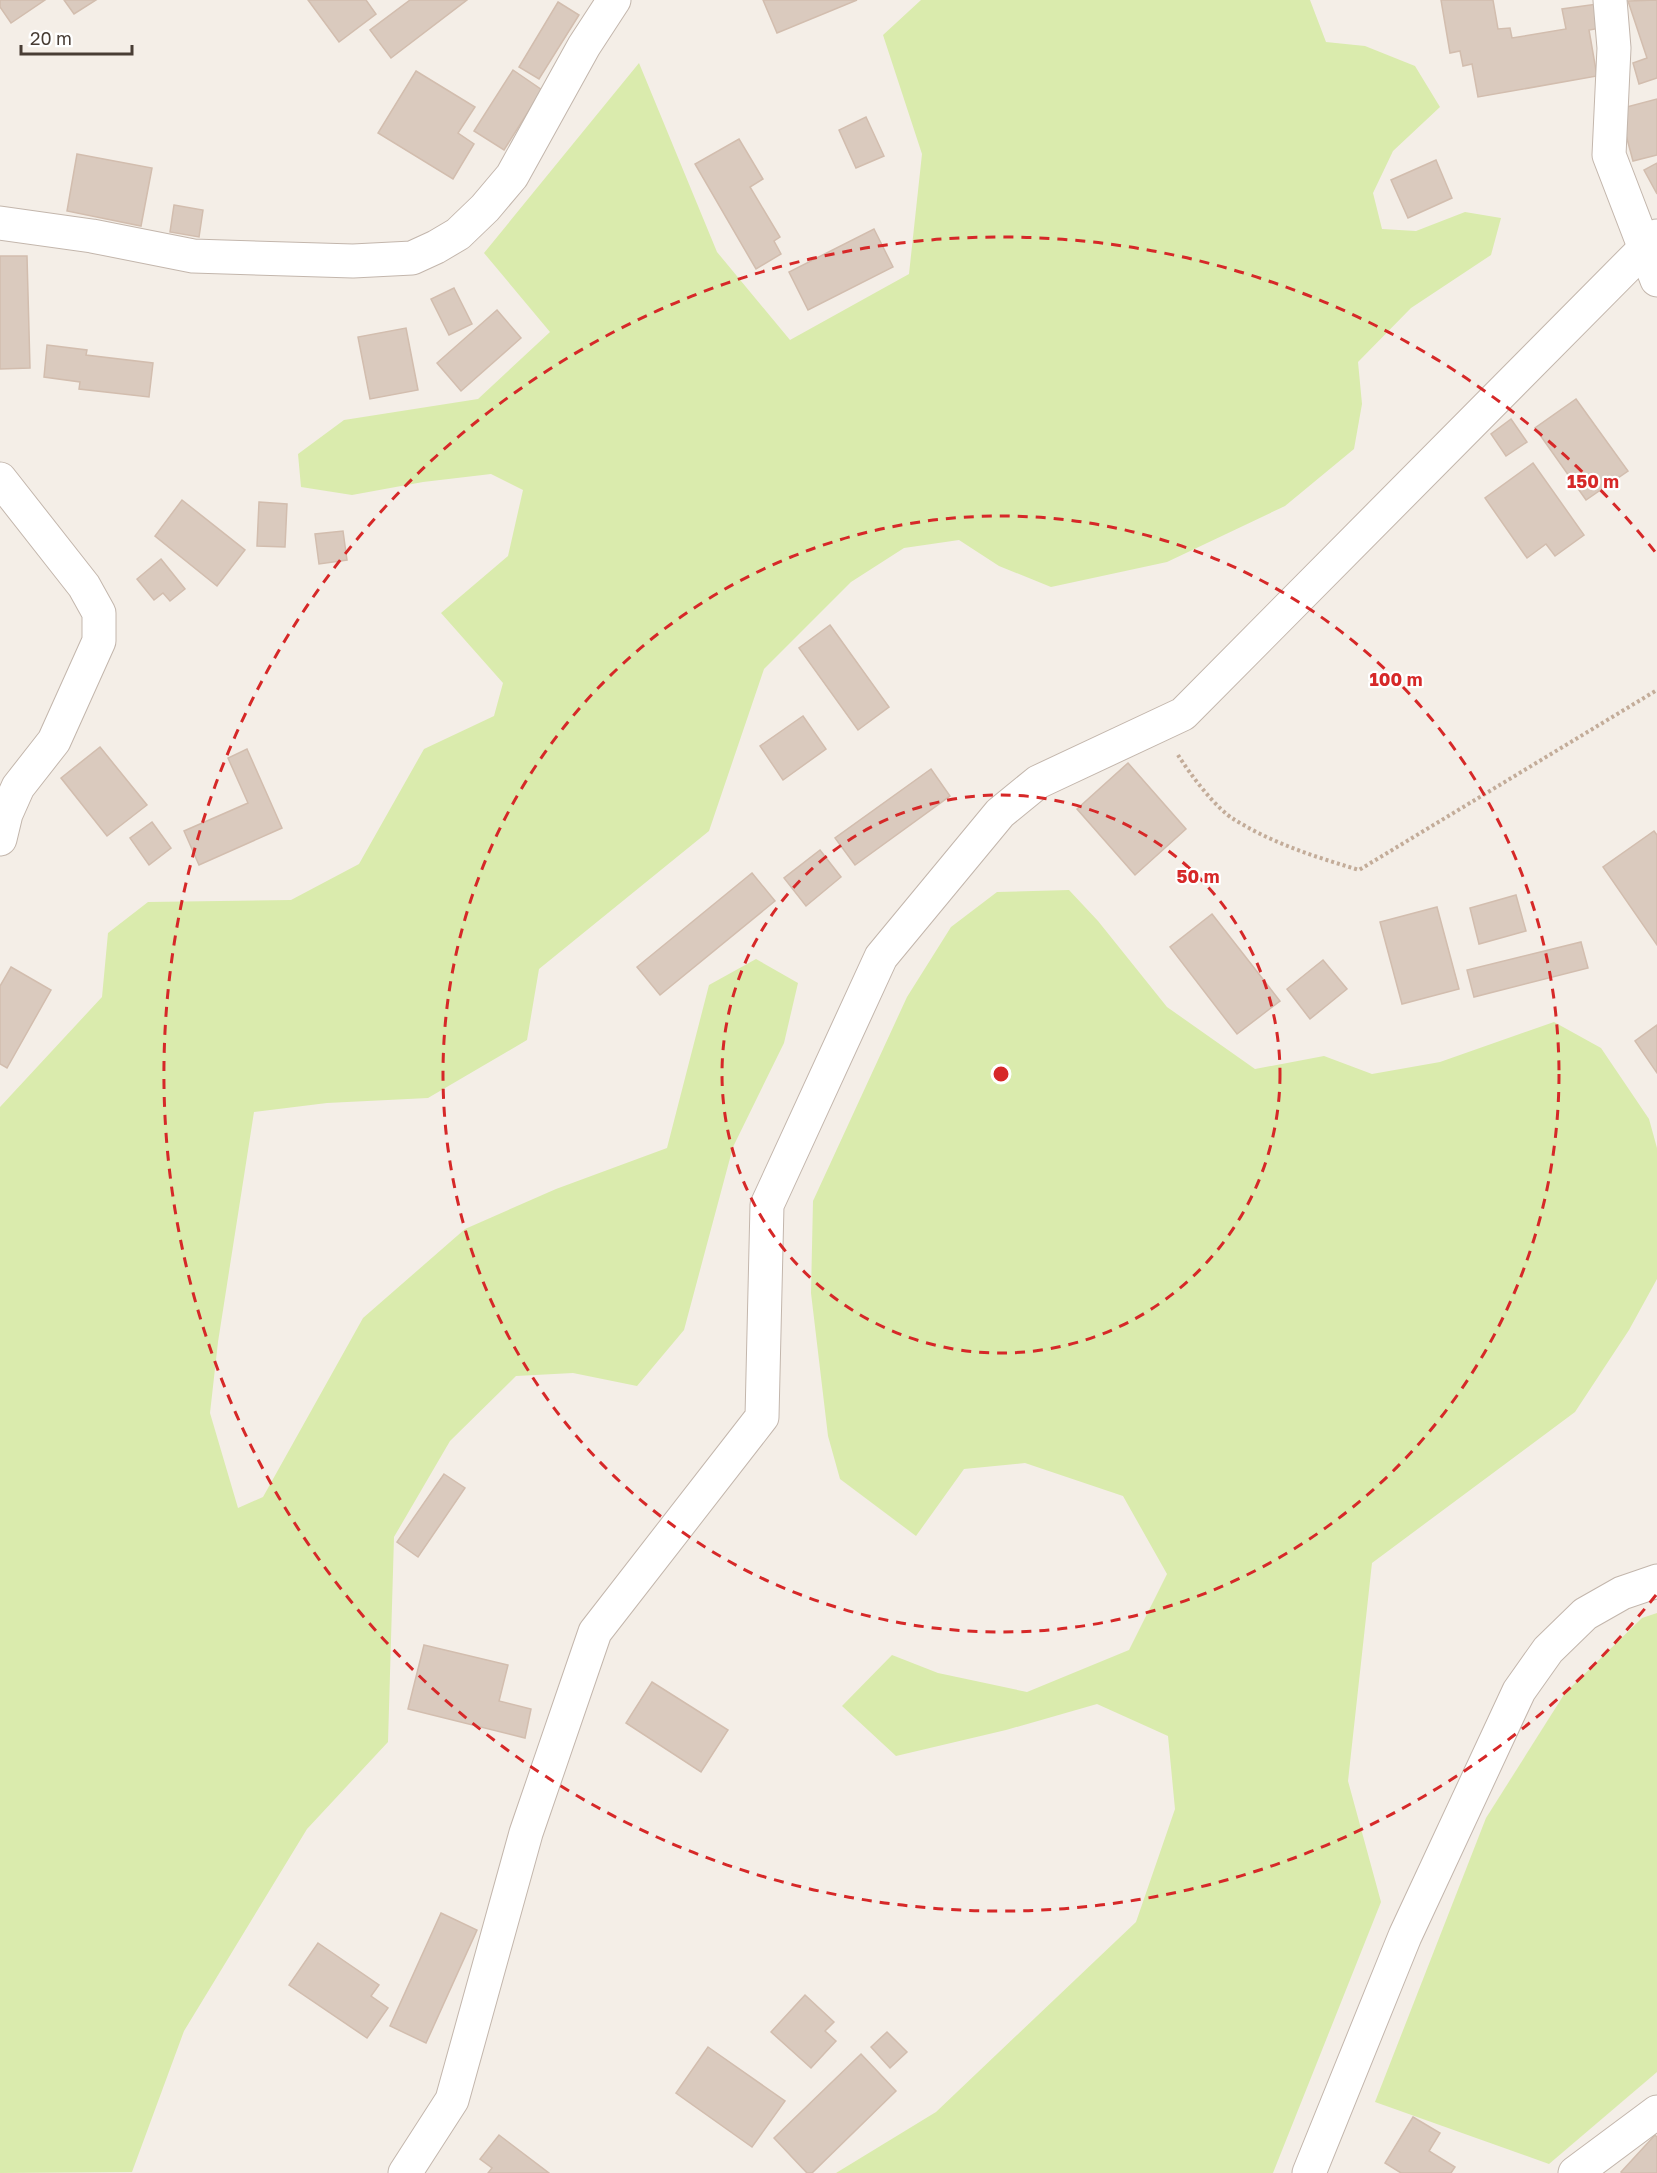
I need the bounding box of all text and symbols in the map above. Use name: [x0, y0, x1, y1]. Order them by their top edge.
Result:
scale bar: [21, 18, 132, 56]
text: 20 m: [30, 27, 72, 49]
text: 150 m: [1567, 470, 1619, 492]
text: 100 m: [1370, 668, 1422, 690]
text: 50 m: [1177, 865, 1219, 887]
centre of rings: [991, 1064, 1011, 1084]

